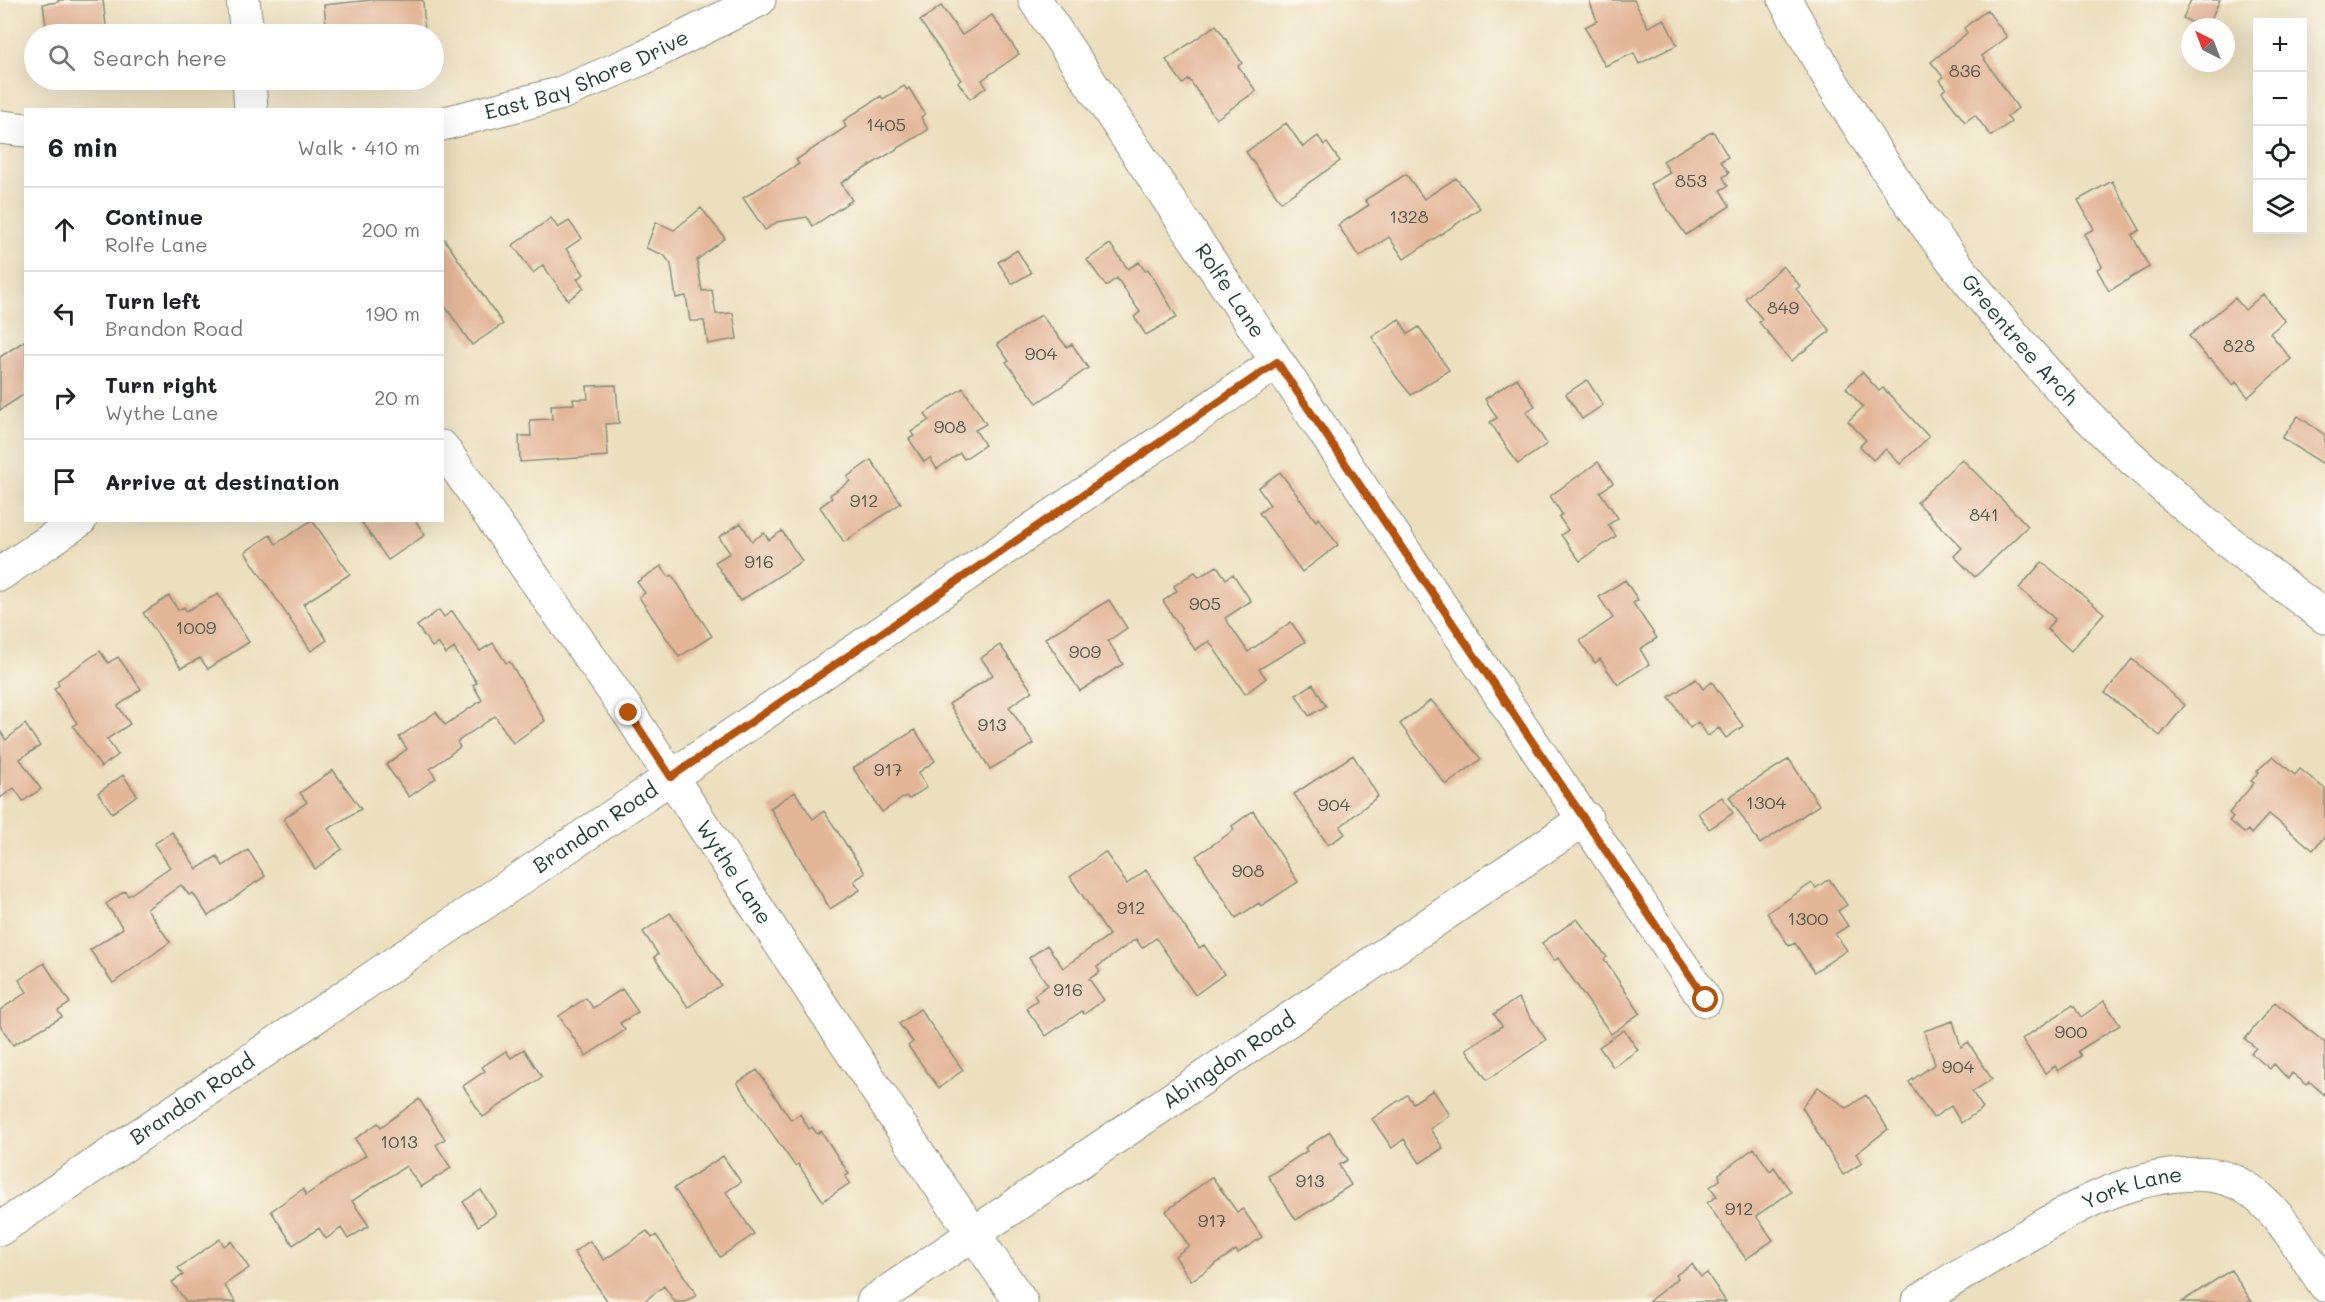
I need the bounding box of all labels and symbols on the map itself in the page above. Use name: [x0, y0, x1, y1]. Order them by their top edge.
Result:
north arrow: [2181, 18, 2235, 72]
street label: East Bay Shore Drive: [481, 22, 693, 125]
house number: 836: [1949, 58, 1981, 82]
house number: 1405: [866, 112, 906, 136]
house number: 853: [1675, 168, 1707, 192]
house number: 1328: [1389, 204, 1429, 228]
street label: Rolfe Lane: [1190, 238, 1272, 342]
street label: Greentree Arch: [1956, 268, 2085, 410]
house number: 849: [1767, 295, 1799, 319]
house number: 828: [2223, 333, 2255, 357]
house number: 904: [1025, 341, 1058, 365]
house number: 908: [934, 414, 966, 438]
house number: 912: [850, 488, 878, 512]
house number: 841: [1969, 502, 1999, 526]
house number: 916: [744, 549, 774, 573]
house number: 905: [1189, 591, 1221, 615]
house number: 1009: [176, 615, 217, 639]
house number: 909: [1069, 639, 1102, 663]
route end: [615, 699, 641, 725]
house number: 913: [977, 712, 1007, 736]
house number: 917: [874, 757, 902, 781]
street label: Brandon Road: [527, 775, 662, 878]
house number: 1304: [1746, 790, 1787, 814]
house number: 904: [1318, 792, 1351, 816]
street label: Wythe Lane: [691, 815, 779, 929]
house number: 908: [1232, 858, 1264, 882]
house number: 912: [1117, 895, 1145, 919]
house number: 1300: [1788, 906, 1828, 930]
house number: 916: [1053, 977, 1083, 1001]
route start: [1692, 986, 1718, 1012]
street label: Abingdon Road: [1156, 1005, 1300, 1114]
house number: 900: [2055, 1019, 2087, 1043]
street label: Brandon Road: [124, 1046, 259, 1150]
house number: 904: [1942, 1054, 1975, 1078]
house number: 1013: [380, 1129, 418, 1153]
street label: York Lane: [2077, 1160, 2183, 1215]
house number: 913: [1295, 1168, 1325, 1192]
house number: 912: [1725, 1196, 1753, 1220]
house number: 917: [1198, 1208, 1226, 1232]

